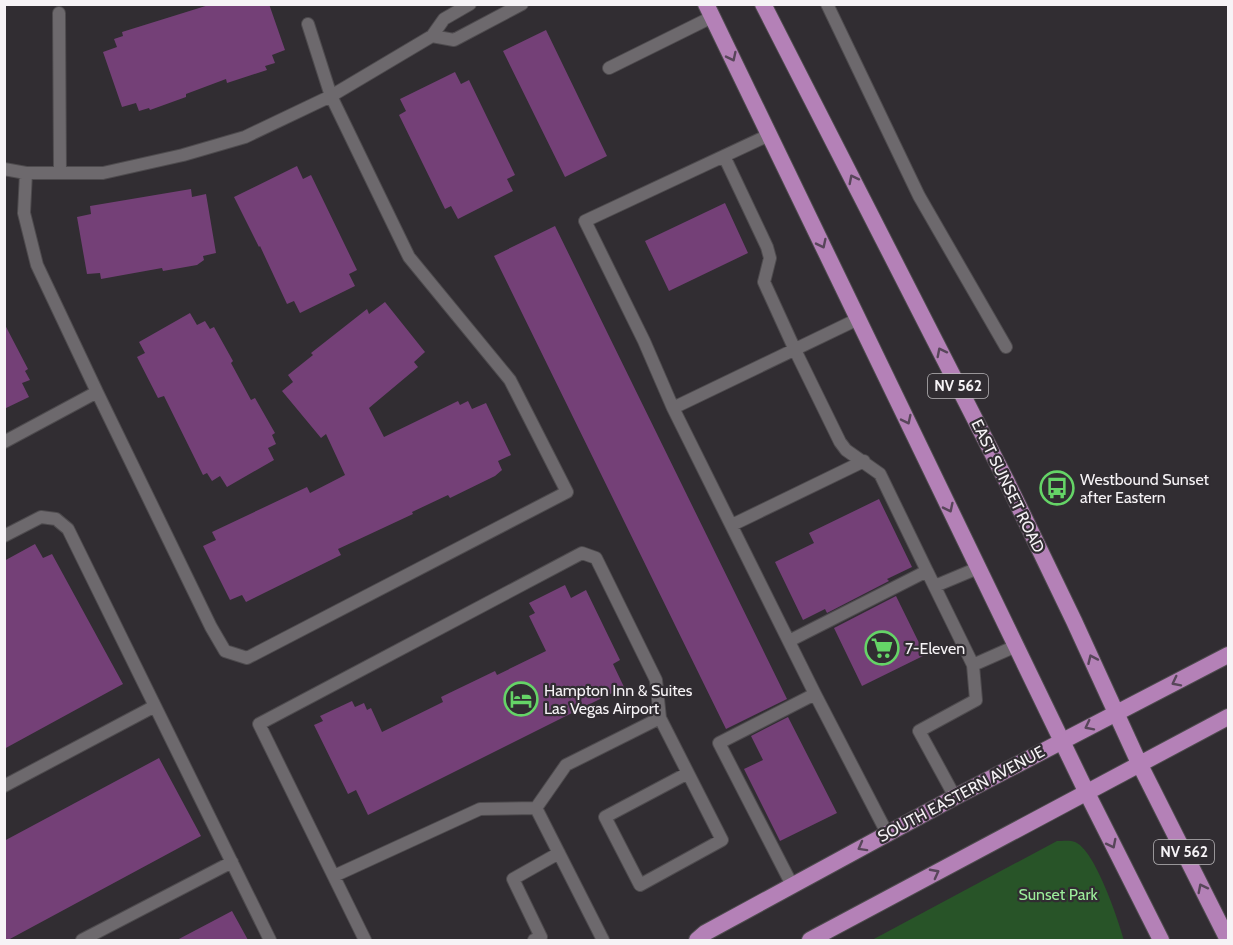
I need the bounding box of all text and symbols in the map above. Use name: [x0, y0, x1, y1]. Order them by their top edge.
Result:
one-way arrow: [724, 51, 736, 62]
one-way arrow: [849, 174, 860, 185]
one-way arrow: [814, 238, 826, 249]
one-way arrow: [937, 348, 949, 359]
road number: NV 562: [928, 374, 988, 398]
one-way arrow: [899, 413, 911, 424]
street label: EAST SUNSET ROAD: [967, 416, 1049, 556]
bus stop icon: Westbound Sunset after Eastern: [1039, 470, 1075, 506]
place label: Westbound Sunset after Eastern: [1080, 470, 1210, 507]
one-way arrow: [942, 502, 954, 513]
supermarket icon: 7-Eleven: [864, 630, 900, 666]
place label: 7-Eleven: [905, 639, 965, 658]
one-way arrow: [1087, 655, 1099, 666]
one-way arrow: [1172, 674, 1183, 686]
hotel icon: Hampton Inn & Suites Las Vegas Airport: [503, 681, 539, 717]
place label: Hampton Inn & Suites Las Vegas Airport: [544, 681, 693, 718]
one-way arrow: [1084, 719, 1095, 731]
street label: SOUTH EASTERN AVENUE: [874, 742, 1048, 846]
one-way arrow: [1105, 837, 1117, 848]
one-way arrow: [857, 840, 868, 851]
road number: NV 562: [1154, 840, 1214, 864]
one-way arrow: [929, 869, 939, 880]
one-way arrow: [1198, 884, 1209, 895]
park label: Sunset Park: [1018, 885, 1098, 904]

